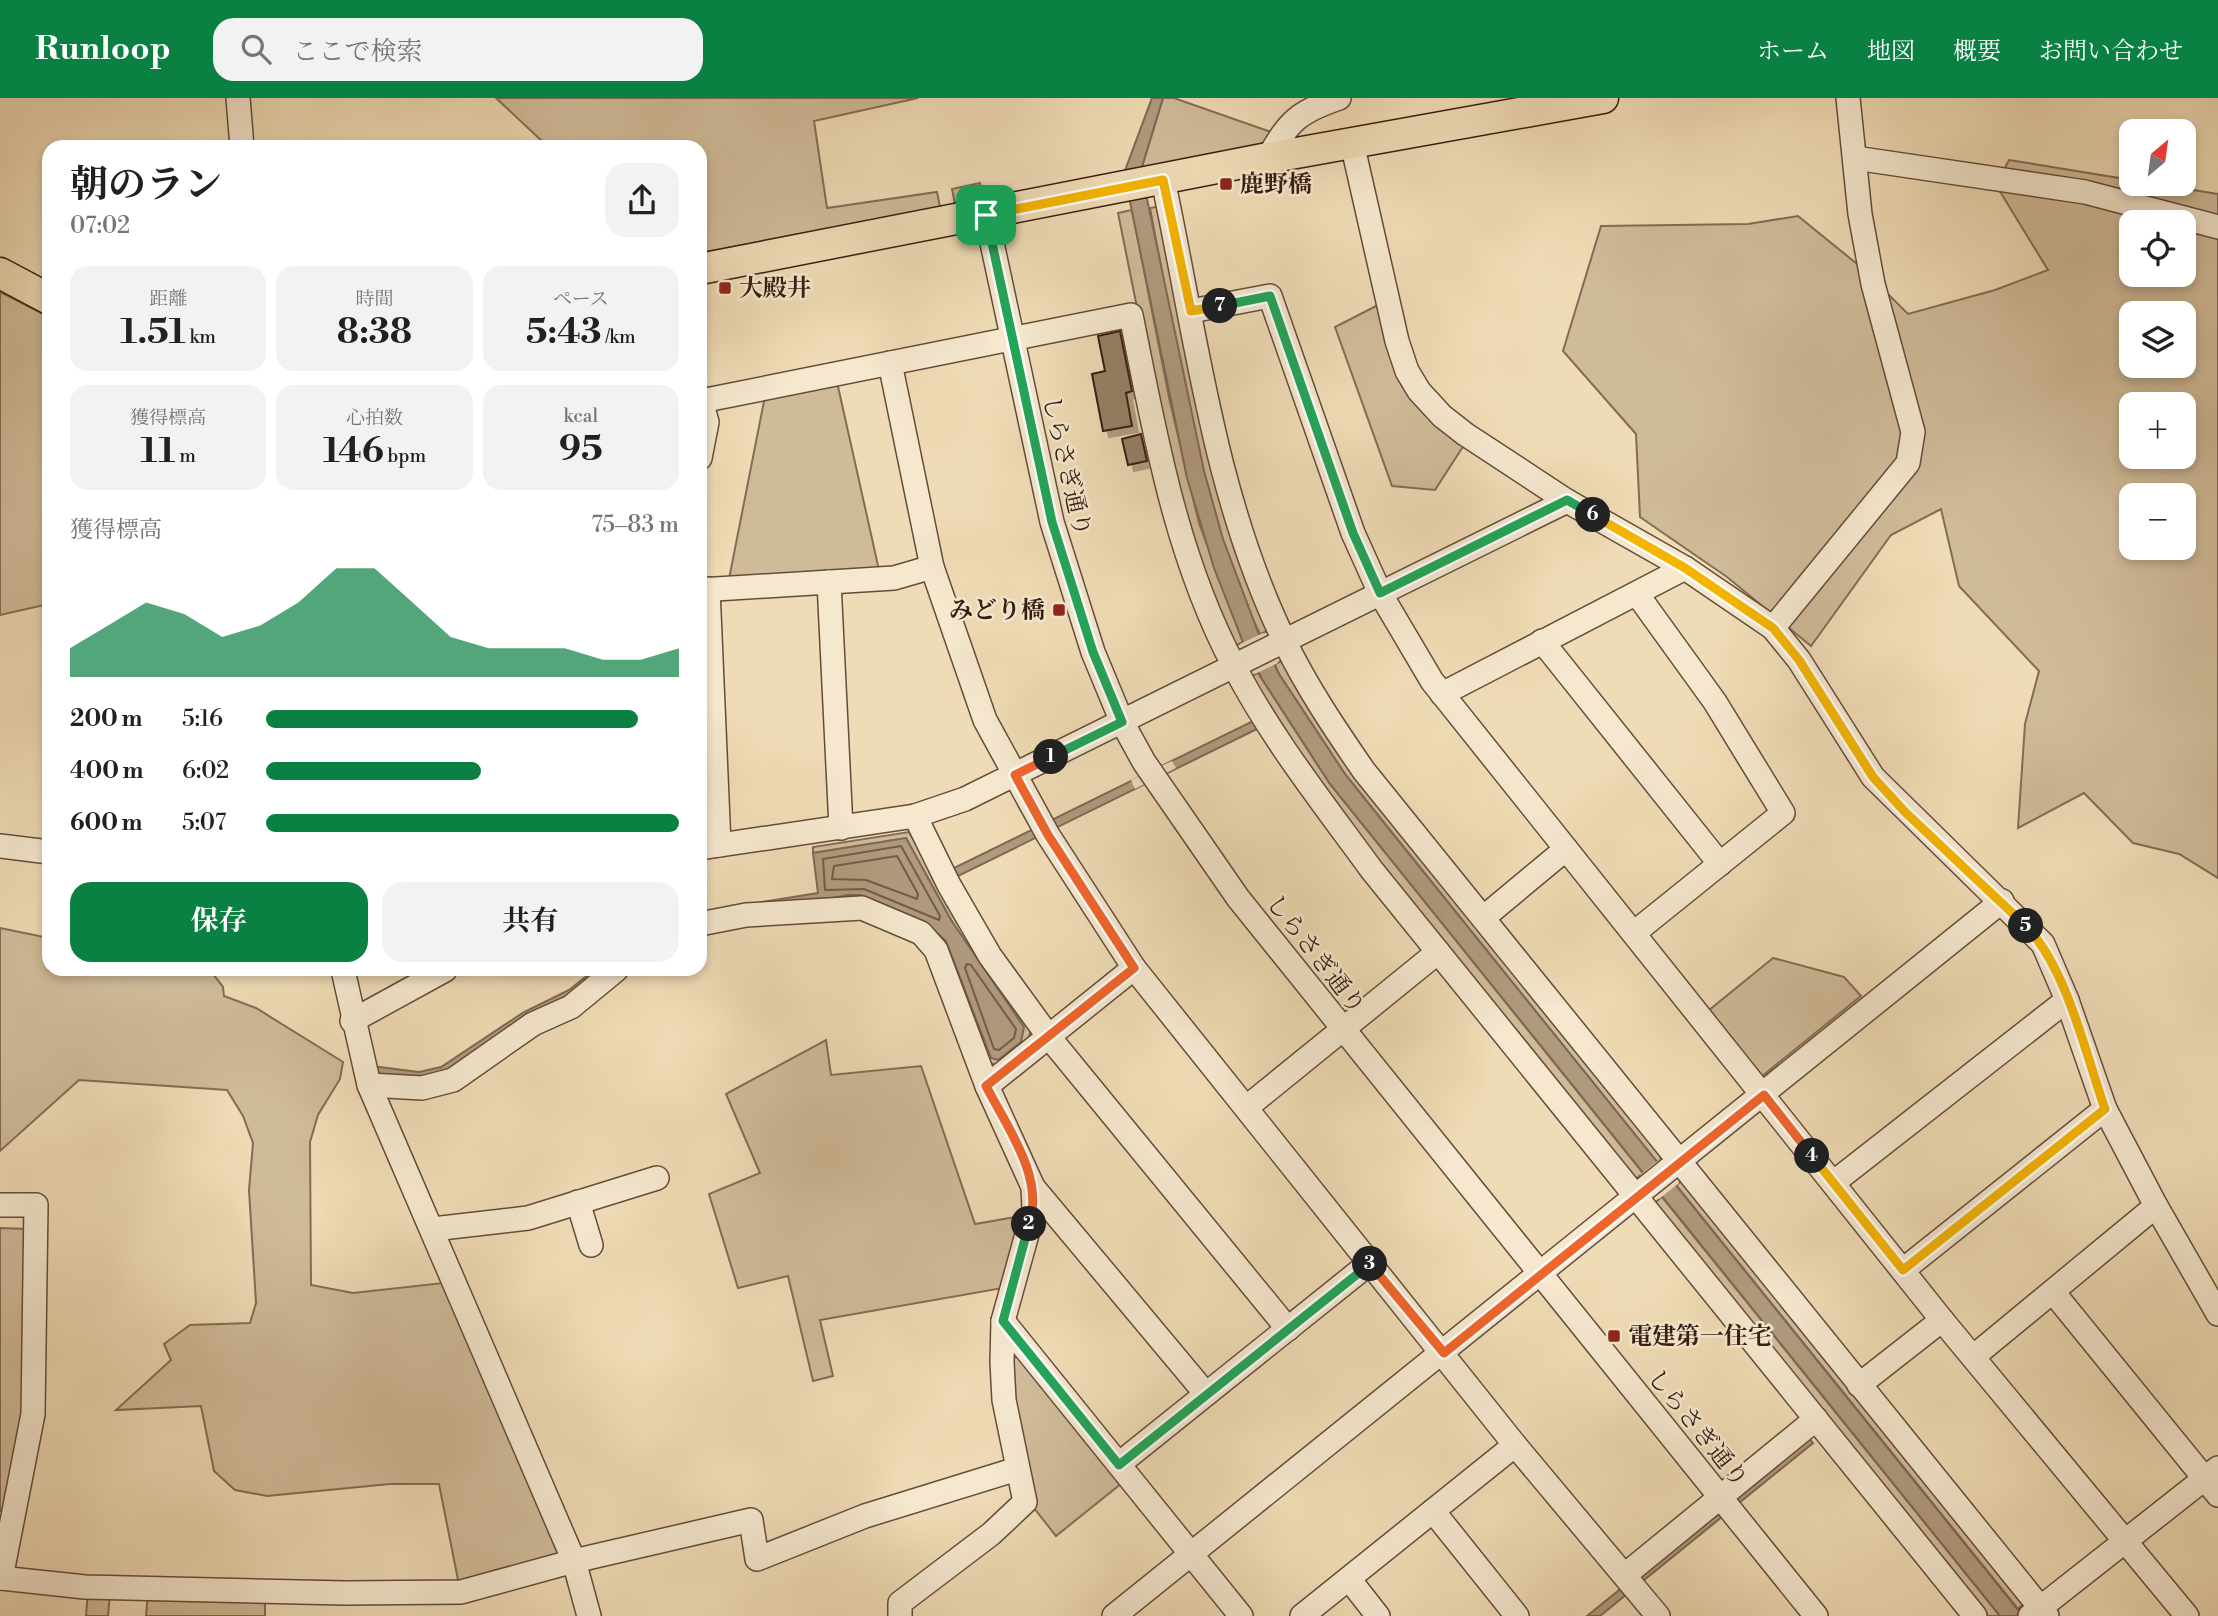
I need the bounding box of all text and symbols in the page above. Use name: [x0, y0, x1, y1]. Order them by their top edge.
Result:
search box: [213, 18, 703, 81]
text: Runloop: [35, 29, 171, 70]
icon: search: [237, 30, 275, 68]
text: ここで検索: [293, 36, 423, 68]
text: ホーム: [1757, 37, 1829, 67]
text: 地図: [1867, 37, 1915, 67]
text: 概要: [1953, 37, 2001, 67]
text: お問い合わせ: [2039, 37, 2183, 67]
north arrow: [2119, 119, 2196, 196]
map controls: [2119, 119, 2196, 560]
text: 朝のラン: [70, 162, 222, 209]
button: share: [605, 163, 679, 237]
place label: 鹿野橋: [1240, 170, 1312, 200]
marker: 鹿野橋: [1218, 176, 1234, 192]
pin: [956, 185, 1016, 245]
icon: arrive: [967, 196, 1005, 234]
button: locate: [2119, 210, 2196, 287]
text: 07:02: [70, 212, 130, 240]
place label: 大殿井: [739, 274, 811, 304]
marker: 大殿井: [717, 280, 733, 296]
text: 距離: [149, 287, 187, 311]
text: 時間: [355, 287, 394, 311]
text: ペース: [553, 287, 609, 311]
pin: 7: [1202, 288, 1238, 324]
text: 7: [1214, 293, 1225, 317]
button: layers: [2119, 301, 2196, 378]
text: 1.51: [120, 311, 186, 354]
text: 8:38: [337, 311, 412, 354]
text: 5:43: [526, 311, 602, 354]
text: km: [186, 325, 216, 349]
text: /km: [602, 325, 636, 349]
button: +: [2119, 392, 2196, 469]
street label: しらさぎ通り: [1035, 393, 1097, 540]
text: kcal: [564, 404, 598, 428]
text: 獲得標高: [130, 406, 206, 430]
text: 心拍数: [346, 406, 403, 430]
text: 95: [559, 428, 603, 471]
text: 11: [141, 430, 175, 473]
text: 146: [323, 430, 384, 473]
text: m: [175, 444, 196, 468]
text: bpm: [384, 444, 426, 468]
button: −: [2119, 483, 2196, 560]
pin: 6: [1576, 498, 1610, 532]
text: 6: [1587, 502, 1598, 526]
text: 75–83 m: [591, 511, 679, 539]
text: 獲得標高: [70, 516, 162, 544]
place label: みどり橋: [949, 596, 1045, 626]
marker: みどり橋: [1051, 602, 1067, 618]
text: 200 m: [70, 705, 142, 733]
text: 5:16: [182, 705, 223, 733]
pin: 1: [1034, 740, 1068, 774]
text: 1: [1046, 744, 1055, 768]
text: 400 m: [70, 757, 143, 785]
text: 6:02: [182, 757, 229, 785]
text: 600 m: [70, 809, 143, 837]
text: 5:07: [182, 809, 226, 837]
button: 保存: [70, 882, 368, 962]
button: 共有: [382, 882, 679, 962]
street label: しらさぎ通り: [1259, 889, 1371, 1021]
pin: 5: [2008, 908, 2044, 944]
text: 5: [2020, 913, 2031, 937]
pin: 4: [1794, 1138, 1829, 1174]
text: 4: [1805, 1143, 1818, 1167]
pin: 2: [1012, 1206, 1046, 1242]
text: 2: [1023, 1211, 1034, 1235]
pin: 3: [1352, 1246, 1388, 1282]
text: 3: [1364, 1251, 1375, 1275]
place label: 電建第一住宅: [1628, 1322, 1772, 1352]
marker: 電建第一住宅: [1606, 1328, 1622, 1344]
street label: しらさぎ通り: [1640, 1363, 1754, 1494]

